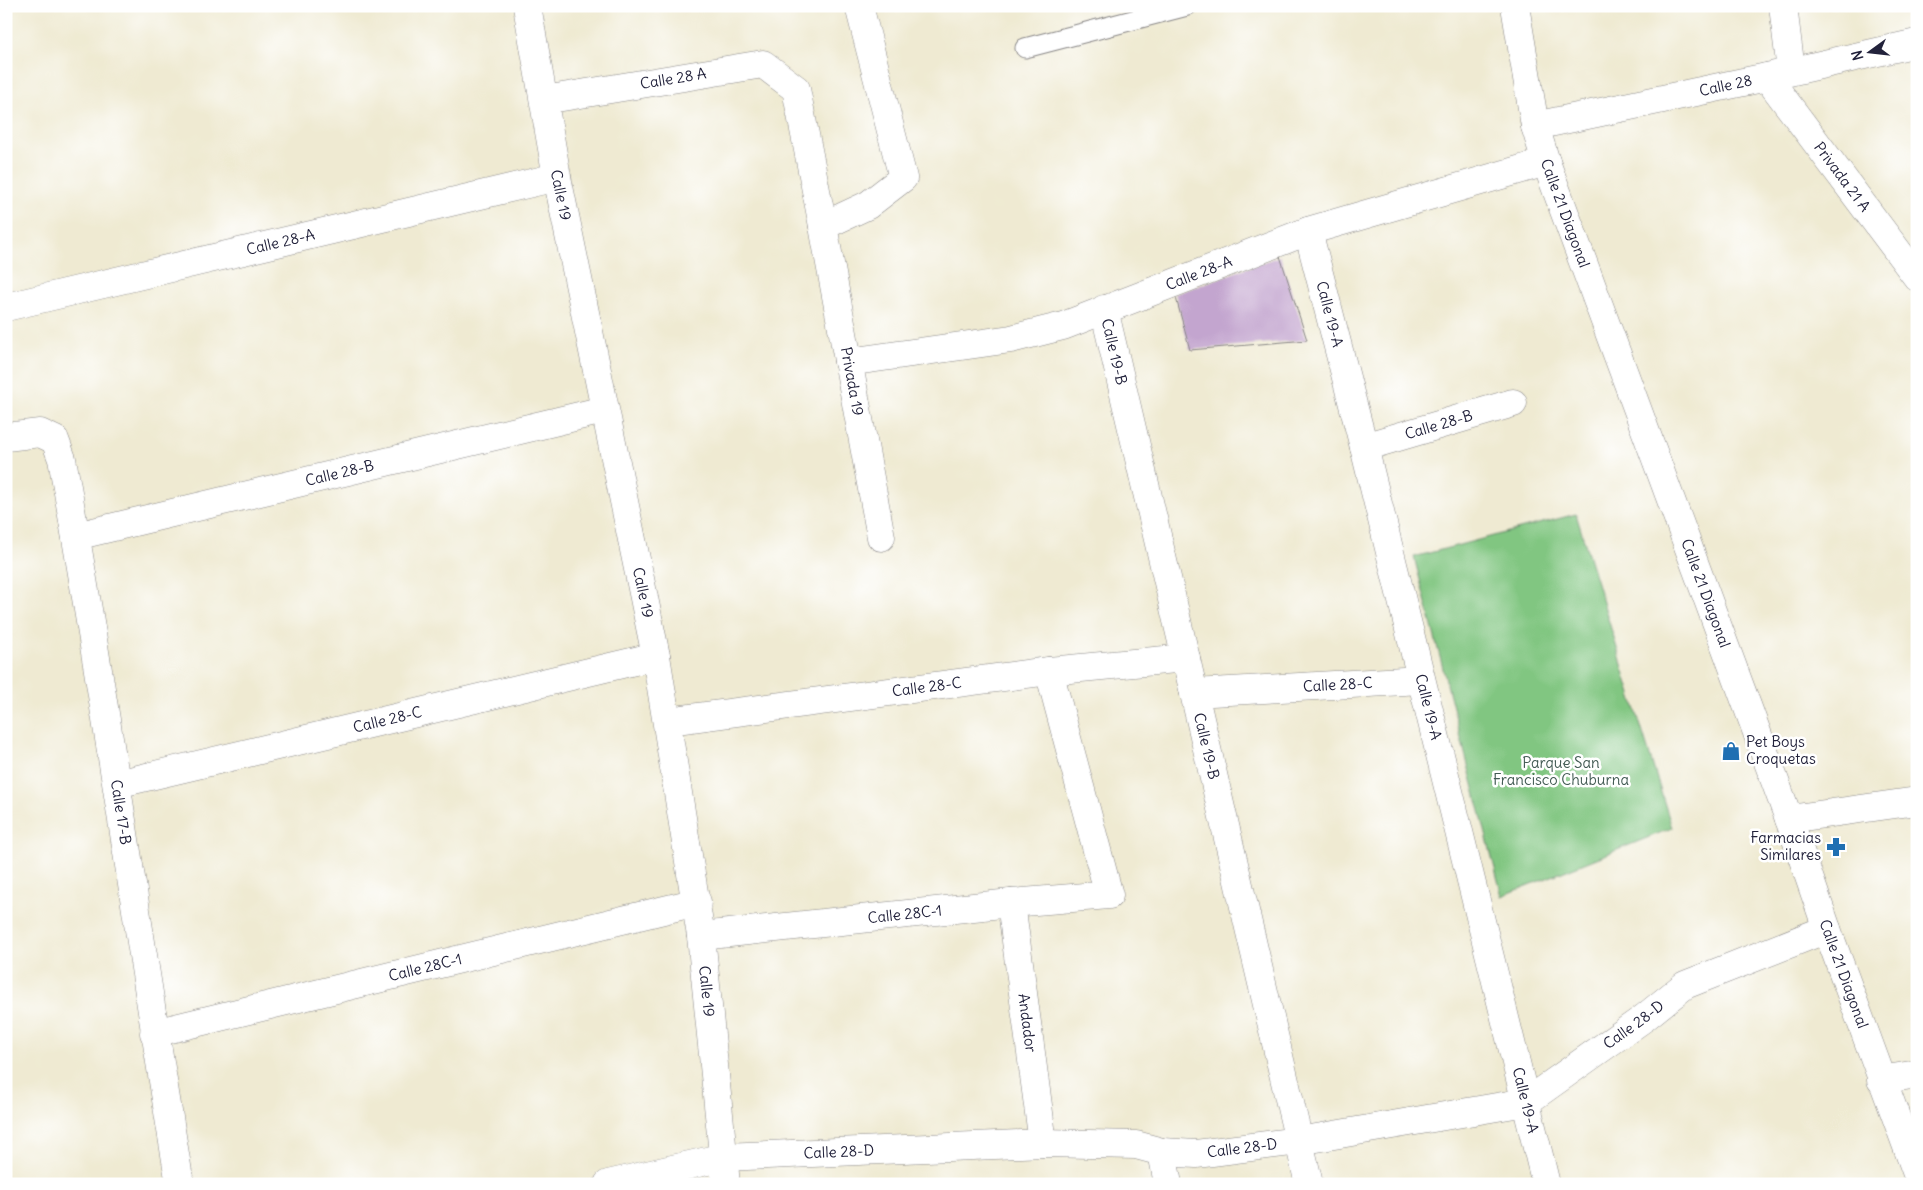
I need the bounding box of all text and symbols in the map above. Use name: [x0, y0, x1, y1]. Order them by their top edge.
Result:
north arrow: [1846, 28, 1896, 78]
text: N: [1847, 48, 1867, 62]
street label: Calle 28 A: [639, 63, 708, 93]
street label: Calle 28: [1697, 70, 1754, 100]
street label: Privada 21 A: [1810, 138, 1875, 216]
street label: Calle 21 Diagonal: [1537, 156, 1594, 270]
street label: Calle 19: [547, 168, 576, 222]
street label: Calle 28-A: [244, 224, 317, 259]
street label: Calle 28-A: [1163, 251, 1235, 294]
street label: Calle 19-A: [1312, 279, 1348, 349]
street label: Calle 19-B: [1098, 317, 1132, 387]
street label: Privada 19: [837, 345, 868, 417]
street label: Calle 28-B: [1402, 405, 1475, 443]
street label: Calle 28-B: [303, 455, 376, 490]
street label: Calle 21 Diagonal: [1677, 536, 1735, 650]
street label: Calle 19: [629, 565, 658, 620]
street label: Calle 19-A: [1411, 672, 1446, 742]
street label: Calle 28-C: [891, 673, 963, 701]
street label: Calle 28-C: [1302, 673, 1373, 696]
street label: Calle 28-C: [351, 702, 424, 737]
street label: Calle 19-B: [1190, 711, 1224, 781]
place label: Pet Boys Croquetas: [1746, 732, 1816, 768]
shop icon: Pet Boys Croquetas: [1720, 740, 1742, 762]
park label: Parque San Francisco Chuburna: [1493, 753, 1629, 789]
street label: Calle 17-B: [107, 778, 136, 846]
place label: Farmacias Similares: [1750, 828, 1821, 864]
pharmacy icon: Farmacias Similares: [1825, 836, 1847, 858]
street label: Calle 28C-1: [867, 900, 943, 927]
street label: Calle 21 Diagonal: [1815, 917, 1873, 1031]
street label: Calle 28C-1: [387, 949, 464, 985]
street label: Calle 19: [695, 965, 719, 1018]
street label: Andador: [1014, 992, 1041, 1053]
street label: Calle 28-D: [1599, 996, 1668, 1053]
street label: Calle 19-A: [1508, 1065, 1543, 1135]
street label: Calle 28-D: [1206, 1134, 1278, 1162]
street label: Calle 28-D: [803, 1140, 875, 1163]

